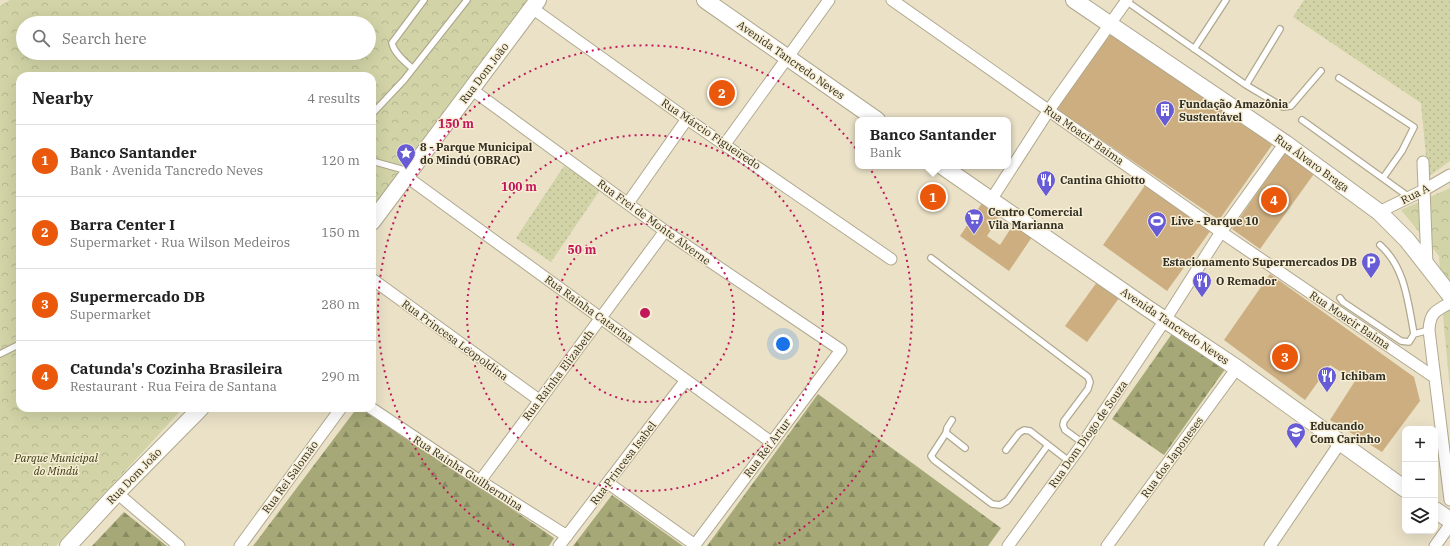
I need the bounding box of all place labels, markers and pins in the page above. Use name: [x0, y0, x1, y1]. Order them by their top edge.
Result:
pin: 2: [709, 78, 735, 108]
place label: Fundação Amazônia Sustentável: [1179, 97, 1288, 124]
building icon: Fundação Amazônia Sustentável: [1154, 99, 1176, 127]
place label: 8 - Parque Municipal do Mindú (OBRAC): [420, 140, 533, 167]
place icon: 8 - Parque Municipal do Mindú (OBRAC): [395, 142, 417, 170]
restaurant icon: Cantina Ghiotto: [1035, 169, 1057, 197]
place label: Cantina Ghiotto: [1060, 173, 1145, 187]
pin: 1: [920, 182, 946, 212]
pin: 4: [1261, 185, 1287, 215]
place label: Centro Comercial Vila Marianna: [988, 205, 1083, 232]
supermarket icon: Centro Comercial Vila Marianna: [963, 207, 985, 235]
sports icon: Live - Parque 10: [1146, 210, 1168, 238]
place label: Live - Parque 10: [1171, 214, 1259, 228]
parking icon: Estacionamento Supermercados DB: [1360, 251, 1382, 279]
place label: Estacionamento Supermercados DB: [1162, 255, 1357, 269]
restaurant icon: O Remador: [1191, 270, 1213, 298]
place label: O Remador: [1216, 274, 1277, 288]
centre of rings: [638, 306, 652, 320]
pin: 3: [1272, 342, 1298, 372]
restaurant icon: Ichibam: [1316, 365, 1338, 393]
place label: Ichibam: [1341, 369, 1386, 383]
place label: Educando Com Carinho: [1310, 419, 1380, 446]
school or university icon: Educando Com Carinho: [1285, 421, 1307, 449]

